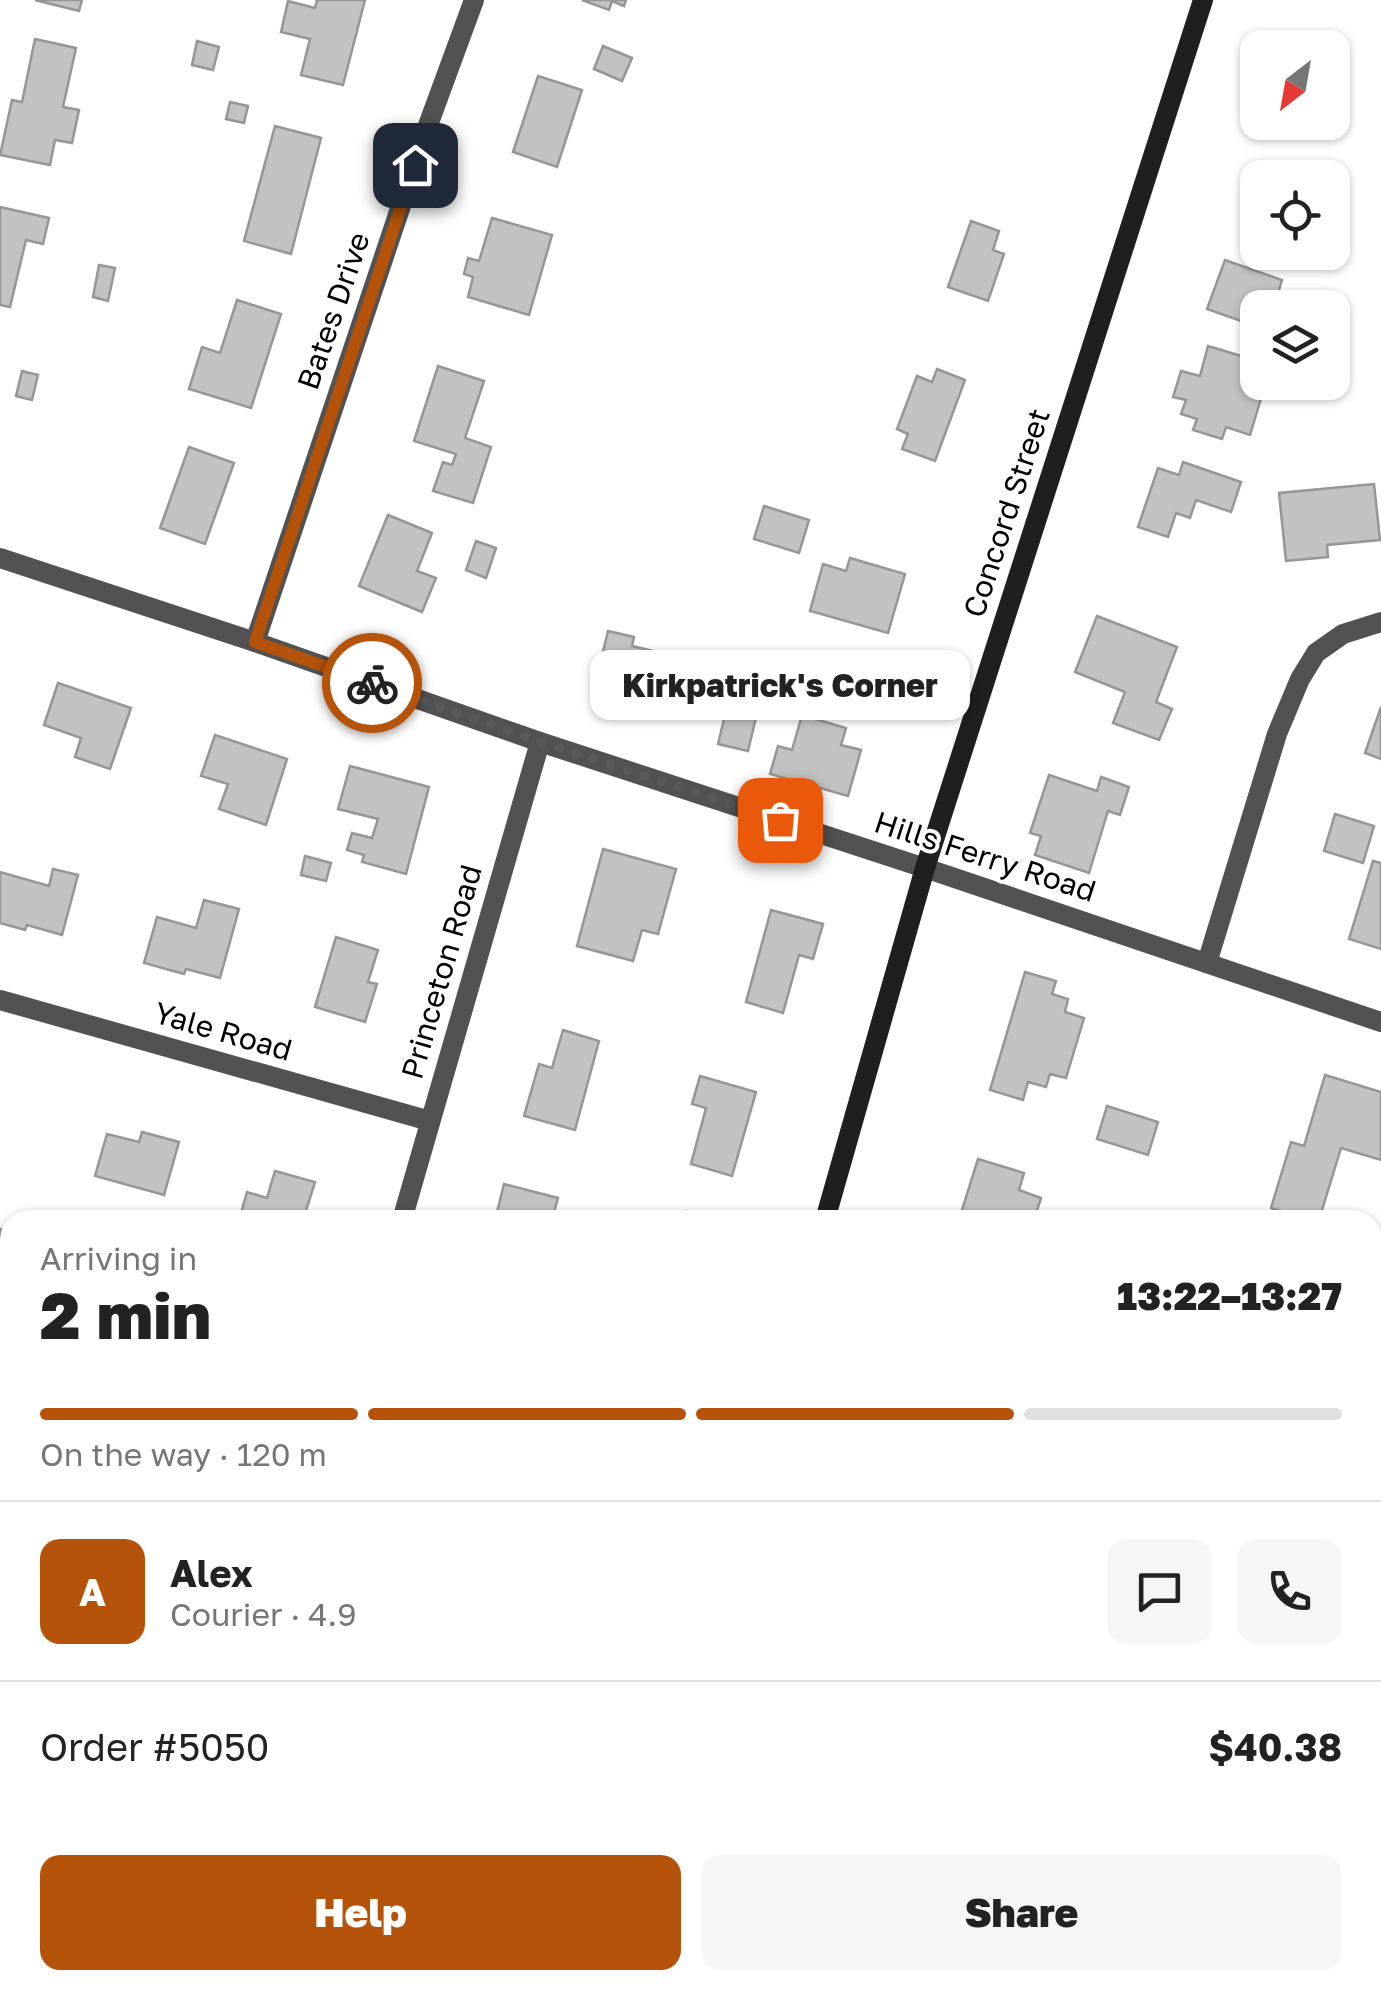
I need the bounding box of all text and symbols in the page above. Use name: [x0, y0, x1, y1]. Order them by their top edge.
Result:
north arrow: [1240, 30, 1350, 140]
map controls: [1240, 30, 1350, 400]
pin: [373, 123, 458, 208]
icon: home: [388, 138, 443, 193]
button: locate: [1240, 160, 1350, 270]
street label: Bates Drive: [289, 227, 377, 394]
button: layers: [1240, 290, 1350, 400]
street label: Concord Street: [955, 404, 1057, 622]
courier: [322, 633, 422, 733]
callout: Kirkpatrick's Corner: [590, 650, 970, 720]
icon: bike: [345, 656, 400, 711]
text: Kirkpatrick's Corner: [622, 666, 938, 704]
pin: [738, 778, 823, 863]
icon: bag: [753, 793, 808, 848]
street label: Hills Ferry Road: [870, 803, 1100, 909]
street label: Princeton Road: [393, 861, 489, 1083]
street label: Yale Road: [150, 994, 296, 1068]
text: Arriving in: [40, 1239, 197, 1277]
text: 13:22–13:27: [1117, 1273, 1342, 1318]
text: 2 min: [40, 1275, 211, 1353]
text: On the way · 120 m: [40, 1435, 327, 1473]
button: chat: [1107, 1539, 1212, 1644]
button: phone: [1237, 1539, 1342, 1644]
text: Alex: [170, 1550, 253, 1595]
text: A: [79, 1569, 106, 1614]
text: Courier · 4.9: [170, 1595, 357, 1633]
text: Order #5050: [40, 1724, 269, 1769]
text: $40.38: [1208, 1724, 1342, 1769]
button: Help: [40, 1855, 681, 1970]
button: Share: [701, 1855, 1342, 1970]

